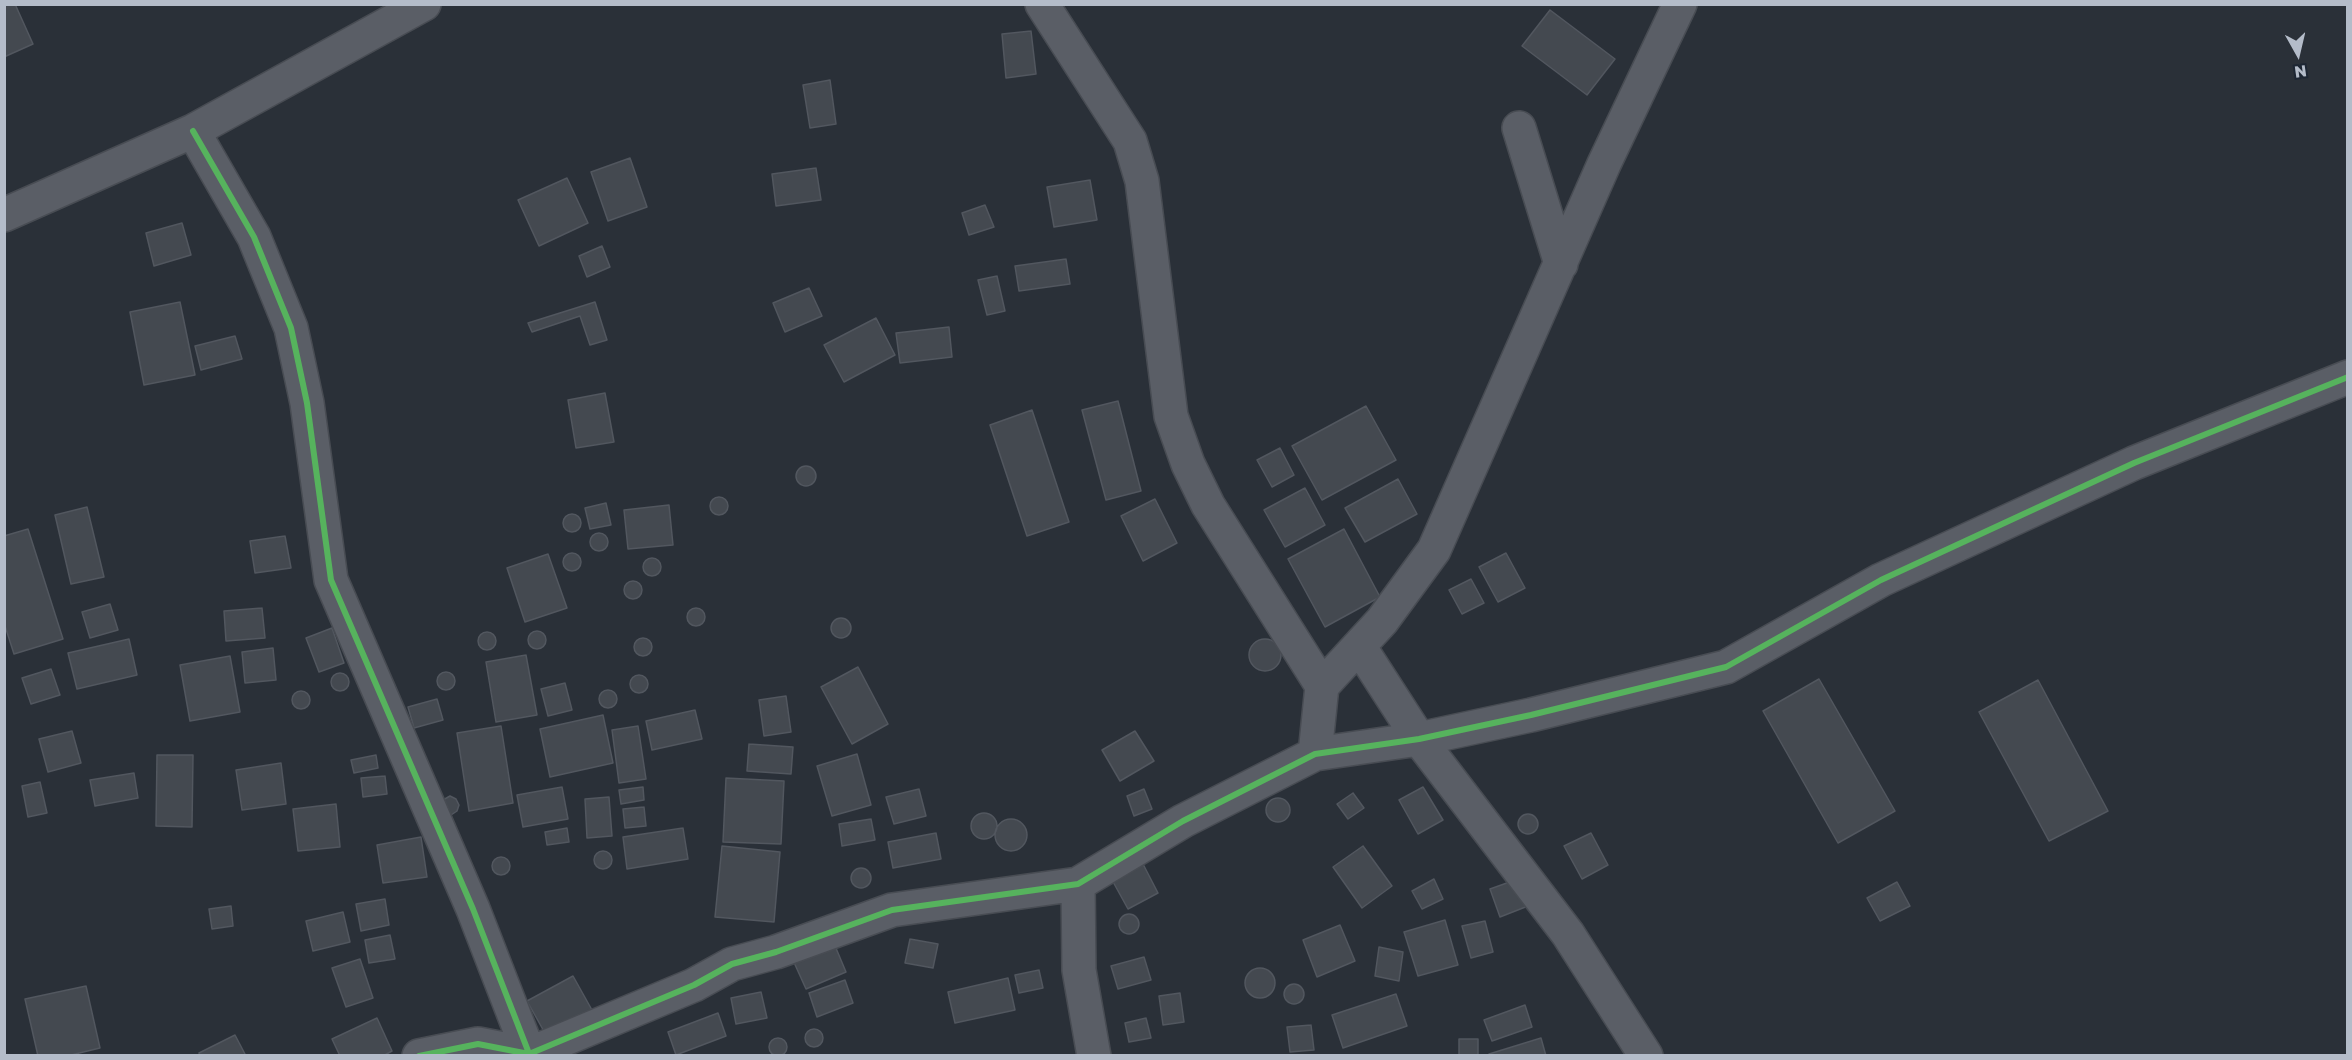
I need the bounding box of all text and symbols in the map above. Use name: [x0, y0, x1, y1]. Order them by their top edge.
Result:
north arrow: [2268, 24, 2328, 84]
text: N: [2293, 61, 2308, 83]

